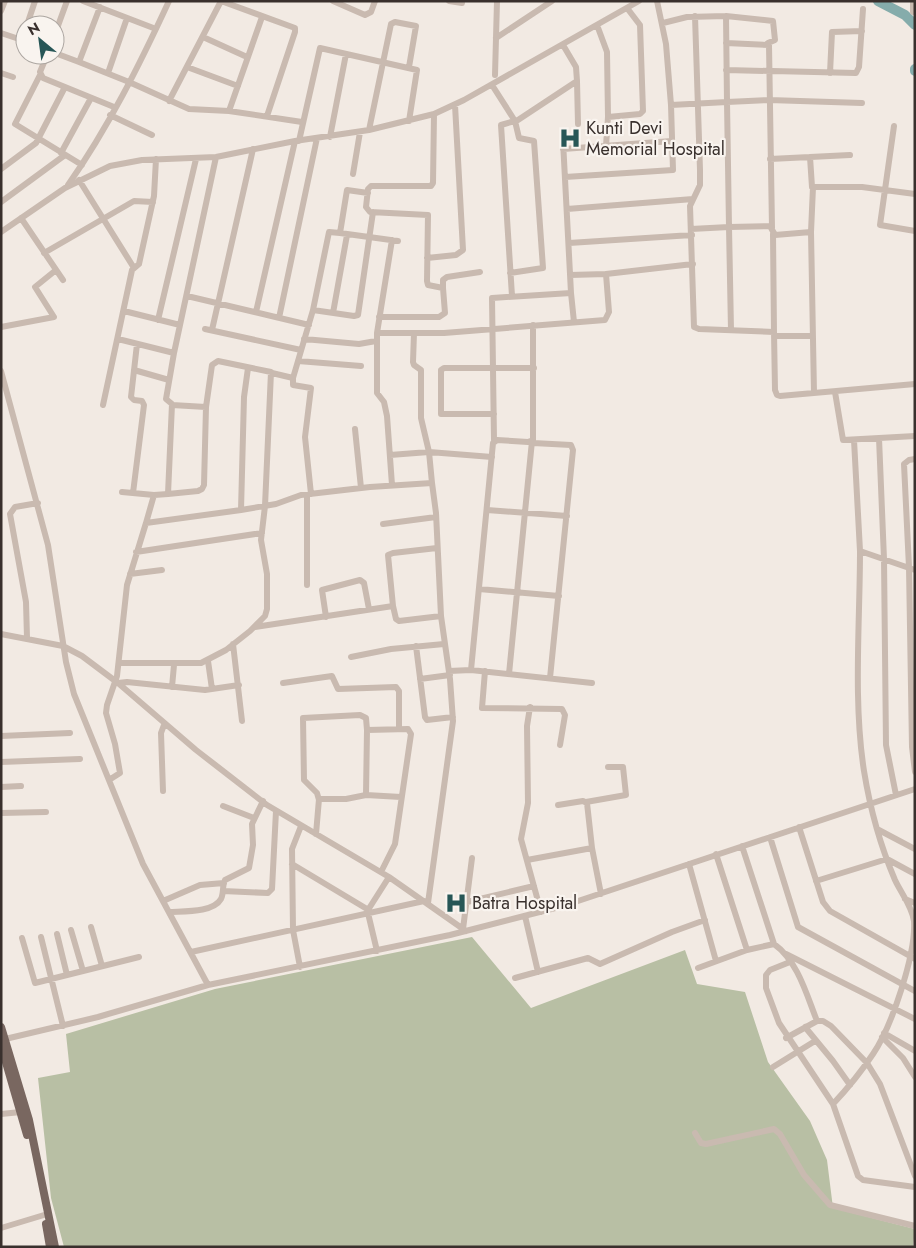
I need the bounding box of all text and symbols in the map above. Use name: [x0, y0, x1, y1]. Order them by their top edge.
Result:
north arrow: [15, 15, 65, 65]
text: N: [24, 17, 43, 40]
place label: Kunti Devi Memorial Hospital: [586, 115, 725, 162]
hospital icon: Kunti Devi Memorial Hospital: [557, 125, 583, 151]
hospital icon: Batra Hospital: [443, 890, 469, 916]
place label: Batra Hospital: [472, 890, 577, 916]

